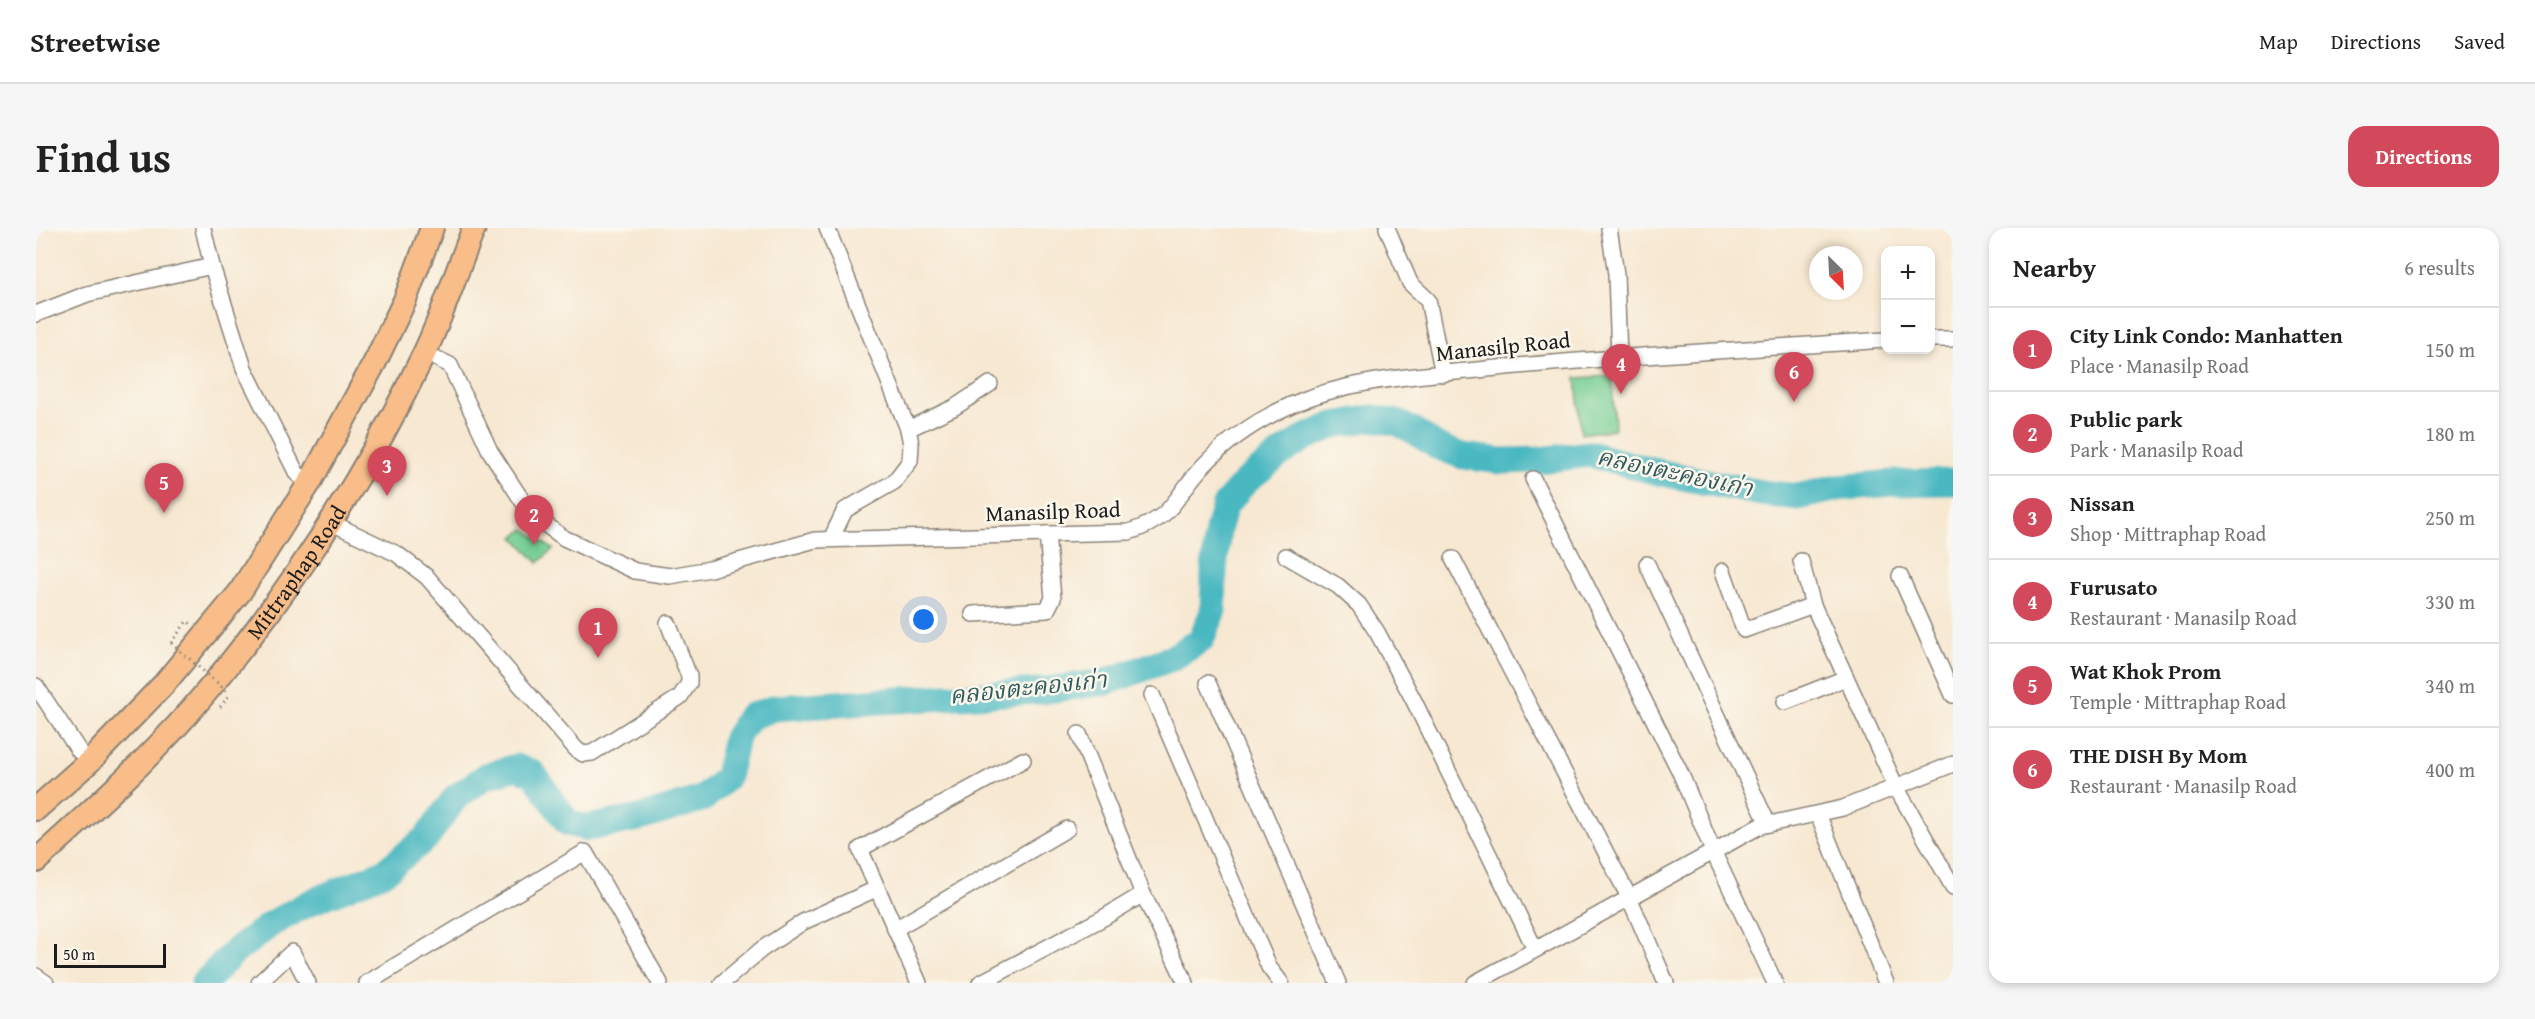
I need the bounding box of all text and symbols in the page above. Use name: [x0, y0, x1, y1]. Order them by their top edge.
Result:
text: Streetwise: [30, 21, 160, 62]
text: Map: [2259, 26, 2298, 57]
text: Directions: [2331, 26, 2421, 57]
text: Saved: [2454, 26, 2505, 57]
text: Find us: [36, 126, 171, 187]
button: Directions: [2348, 126, 2499, 187]
north arrow: [1809, 246, 1863, 300]
map controls: [1881, 246, 1935, 354]
button: +: [1881, 246, 1935, 300]
text: Nearby: [2013, 248, 2096, 287]
text: 6 results: [2404, 253, 2475, 282]
button: −: [1881, 300, 1935, 354]
text: City Link Condo: Manhatten: [2070, 319, 2343, 351]
street label: Manasilp Road: [1434, 323, 1572, 369]
text: 1: [2027, 335, 2038, 364]
text: 150 m: [2425, 335, 2475, 364]
pin: 4: [1602, 344, 1640, 394]
text: Place · Manasilp Road: [2070, 351, 2249, 380]
pin: 6: [1774, 352, 1814, 402]
text: Public park: [2070, 403, 2183, 435]
text: 2: [2027, 419, 2038, 448]
text: 180 m: [2425, 419, 2475, 448]
text: Park · Manasilp Road: [2070, 435, 2243, 464]
water label: คลองตะคองเก่า: [1594, 438, 1757, 506]
pin: 3: [368, 446, 406, 496]
pin: 5: [144, 464, 184, 513]
text: Nissan: [2070, 487, 2135, 519]
street label: Manasilp Road: [985, 493, 1121, 529]
pin: 2: [514, 496, 554, 545]
street label: Mittraphap Road: [238, 499, 354, 646]
text: 3: [2027, 503, 2038, 532]
text: 250 m: [2425, 503, 2475, 532]
text: Shop · Mittraphap Road: [2070, 519, 2266, 548]
text: Furusato: [2070, 571, 2158, 603]
text: 4: [2027, 587, 2038, 616]
text: 330 m: [2425, 587, 2475, 616]
text: Restaurant · Manasilp Road: [2070, 603, 2297, 632]
your location: [909, 605, 938, 634]
pin: 1: [578, 608, 618, 658]
text: Wat Khok Prom: [2070, 655, 2221, 687]
water label: คลองตะคองเก่า: [947, 661, 1110, 713]
text: 5: [2027, 671, 2038, 700]
text: 340 m: [2425, 671, 2475, 700]
text: Temple · Mittraphap Road: [2070, 687, 2286, 716]
text: THE DISH By Mom: [2070, 739, 2247, 771]
text: 6: [2027, 755, 2038, 784]
text: 400 m: [2425, 755, 2475, 784]
text: Restaurant · Manasilp Road: [2070, 771, 2297, 800]
scale bar: [54, 941, 166, 968]
text: 50 m: [63, 942, 95, 966]

